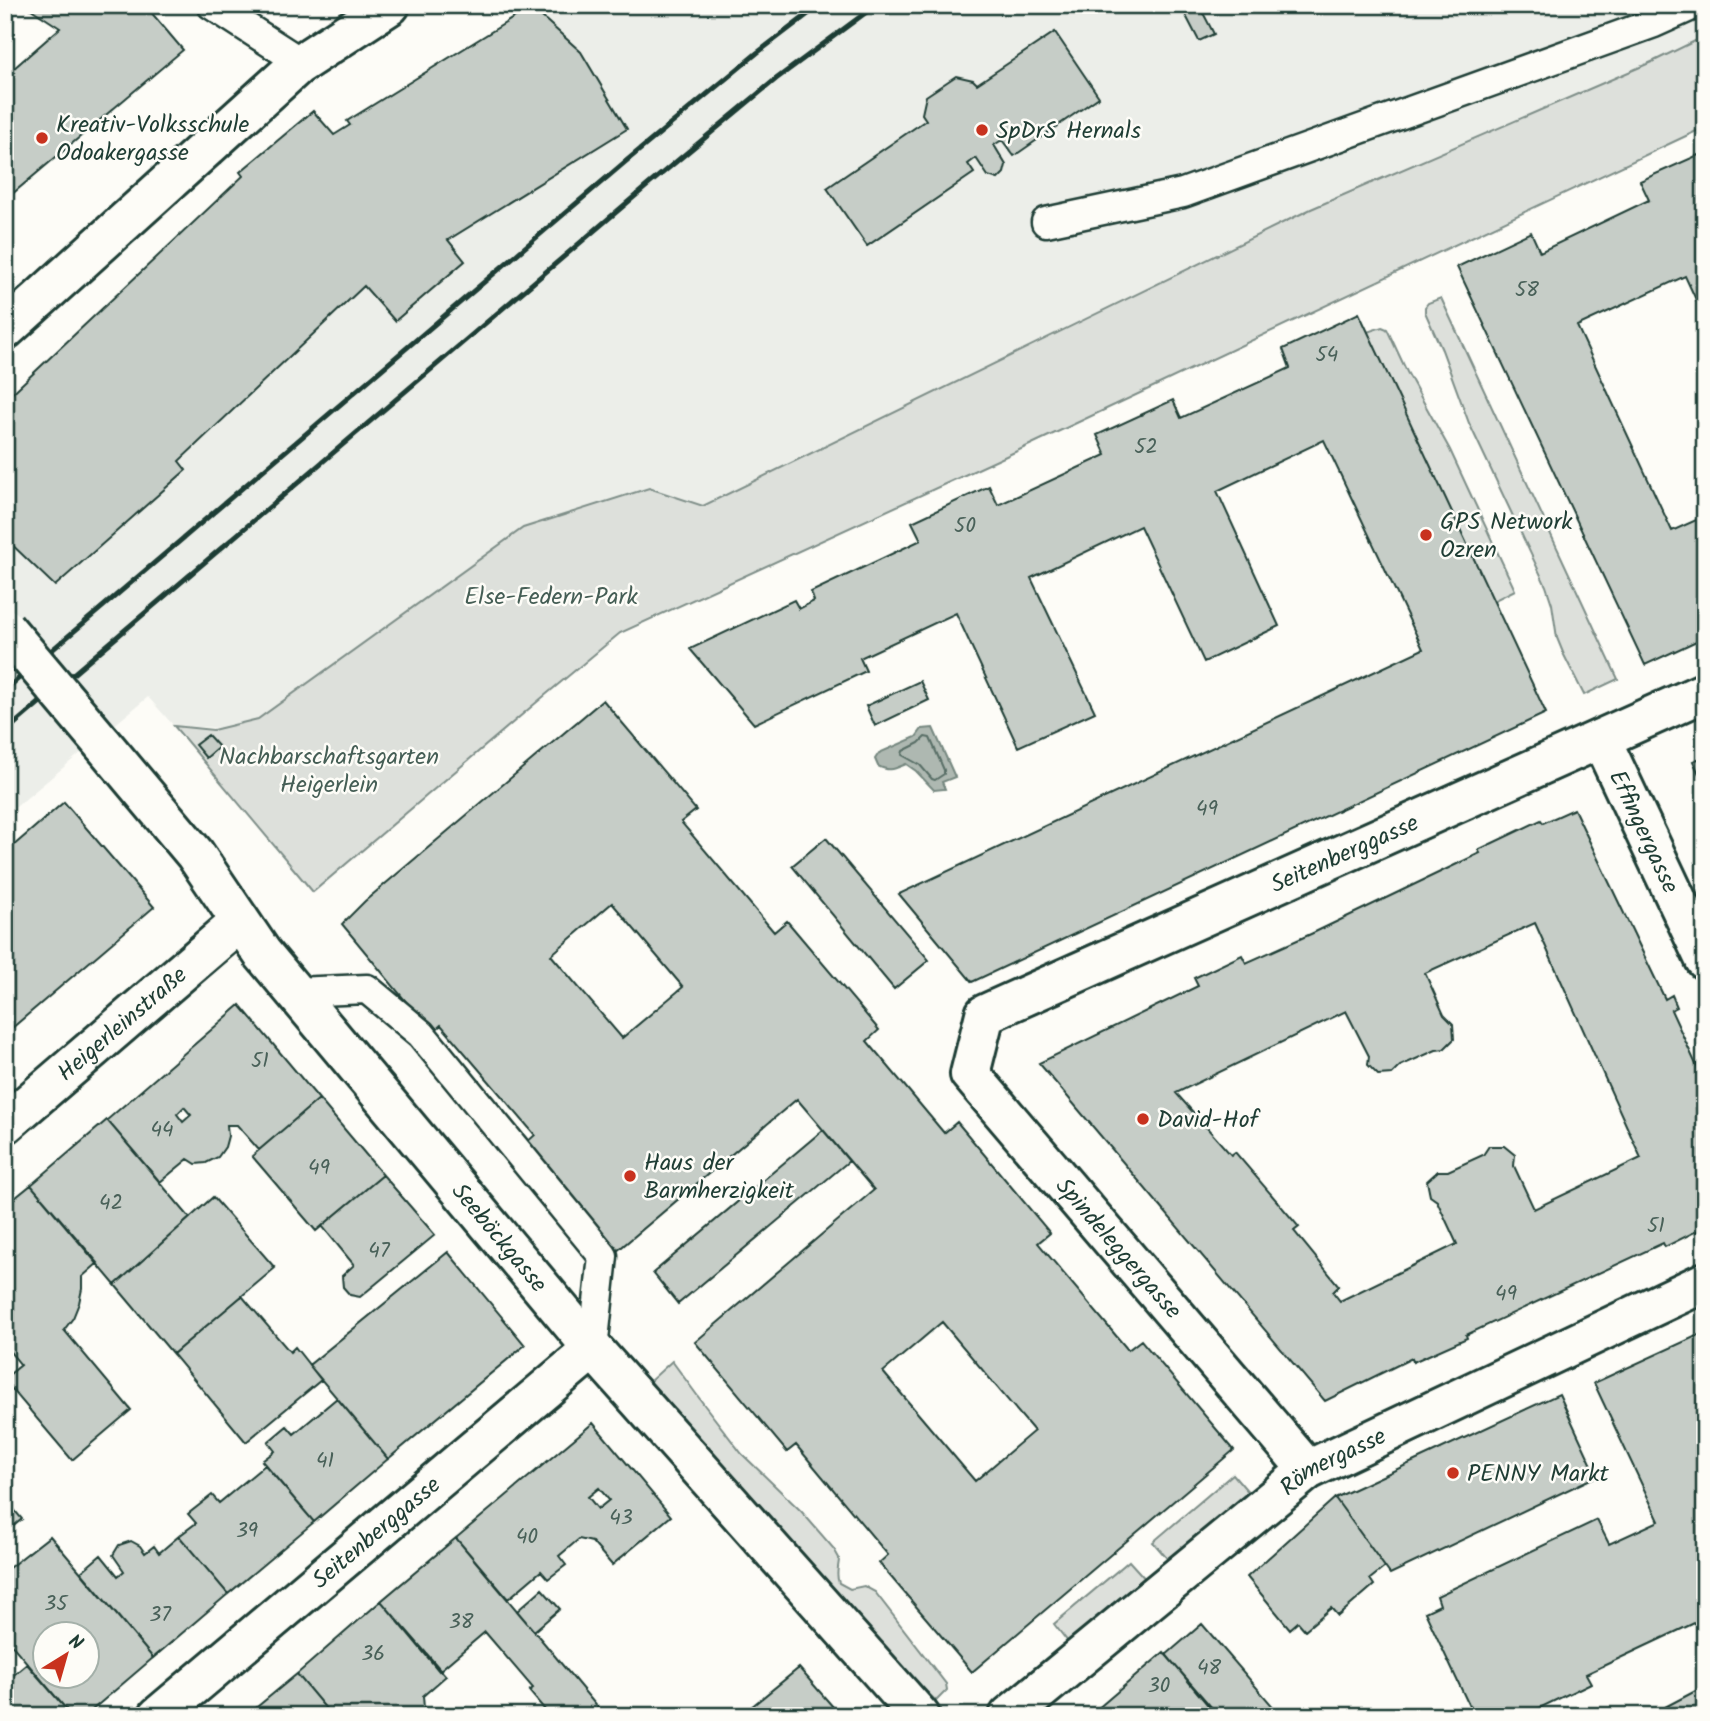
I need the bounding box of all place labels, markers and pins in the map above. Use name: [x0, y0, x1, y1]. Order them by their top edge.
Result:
place label: Kreativ-Volksschule Odoakergasse: [56, 106, 250, 173]
place label: SpDrS Hernals: [996, 112, 1141, 151]
marker: SpDrS Hernals: [974, 122, 990, 138]
marker: Kreativ-Volksschule Odoakergasse: [34, 130, 50, 146]
place label: GPS Network Ozren: [1440, 503, 1573, 570]
marker: GPS Network Ozren: [1418, 527, 1434, 543]
place label: David-Hof: [1157, 1101, 1262, 1140]
marker: David-Hof: [1135, 1111, 1151, 1127]
place label: Haus der Barmherzigkeit: [644, 1144, 795, 1211]
marker: Haus der Barmherzigkeit: [622, 1168, 638, 1184]
place label: PENNY Markt: [1467, 1455, 1609, 1494]
marker: PENNY Markt: [1445, 1465, 1461, 1481]

